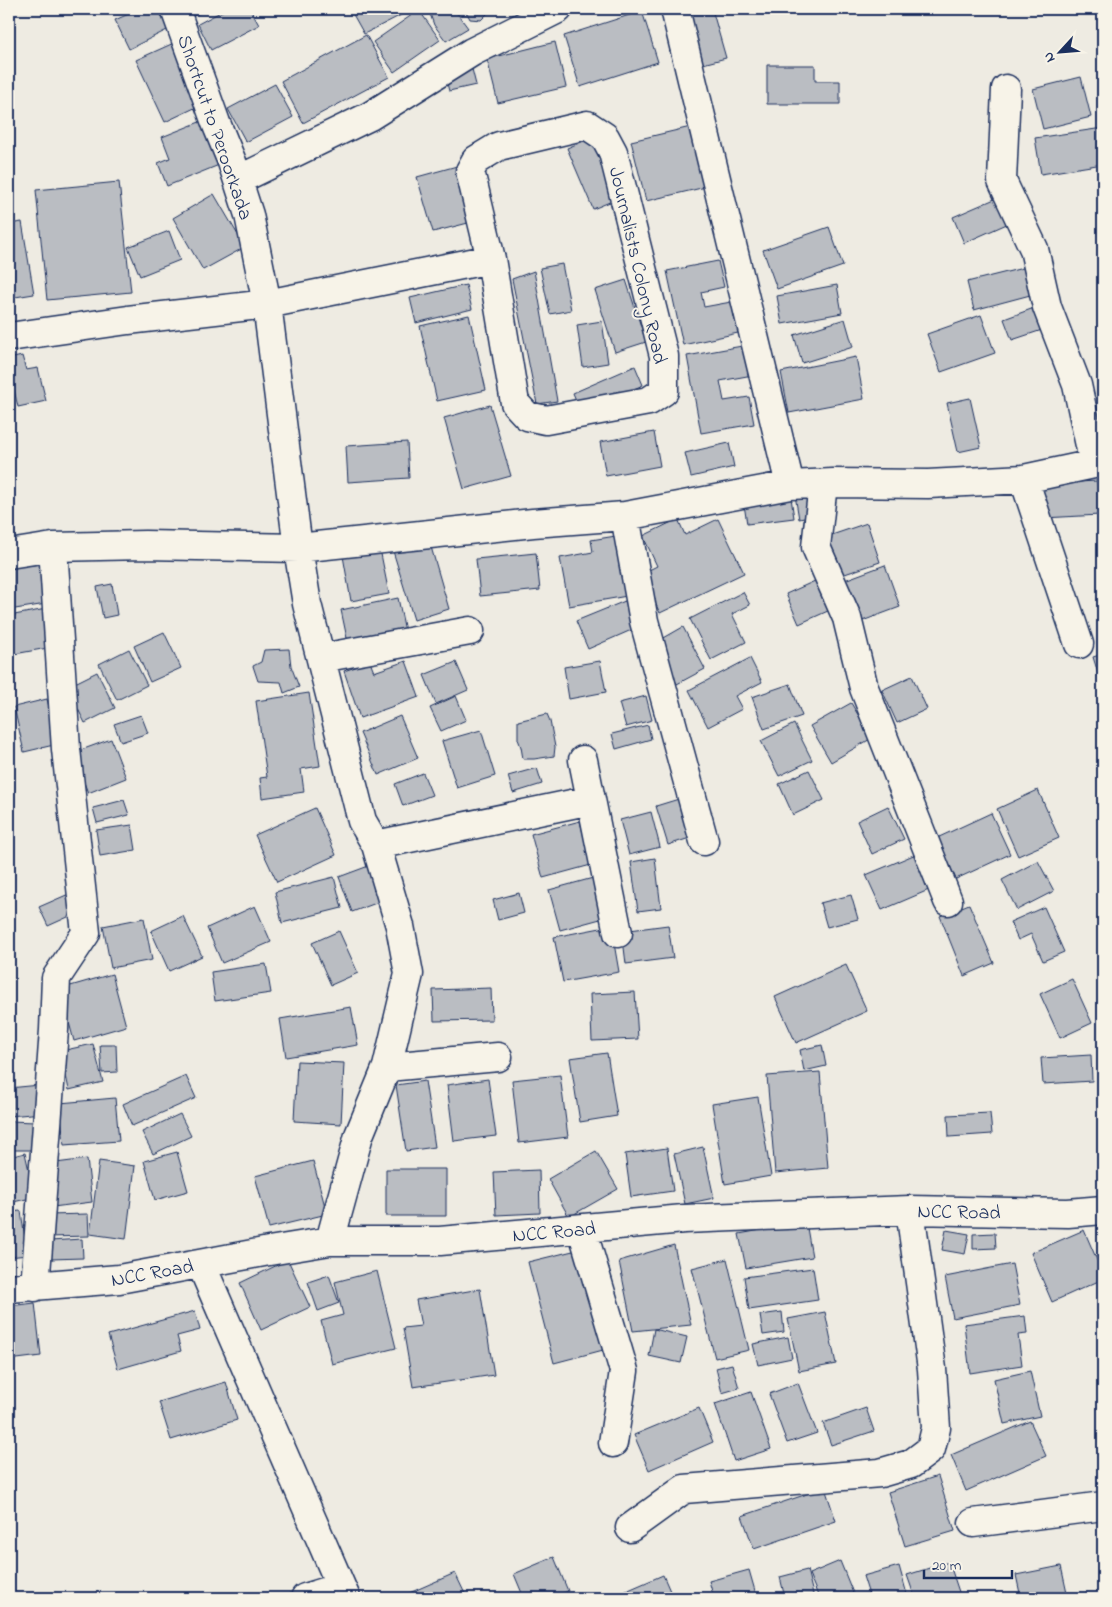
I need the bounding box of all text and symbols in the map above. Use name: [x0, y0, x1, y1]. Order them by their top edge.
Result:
north arrow: [1034, 28, 1084, 78]
street label: Shortcut to Peroorkada: [168, 31, 259, 224]
text: N: [1038, 48, 1061, 66]
street label: Journalists Colony Road: [600, 164, 673, 367]
street label: NCC Road: [917, 1198, 1001, 1229]
street label: NCC Road: [511, 1215, 597, 1252]
street label: NCC Road: [109, 1253, 196, 1296]
scale bar: [924, 1547, 1012, 1579]
text: 20 m: [932, 1555, 962, 1577]

